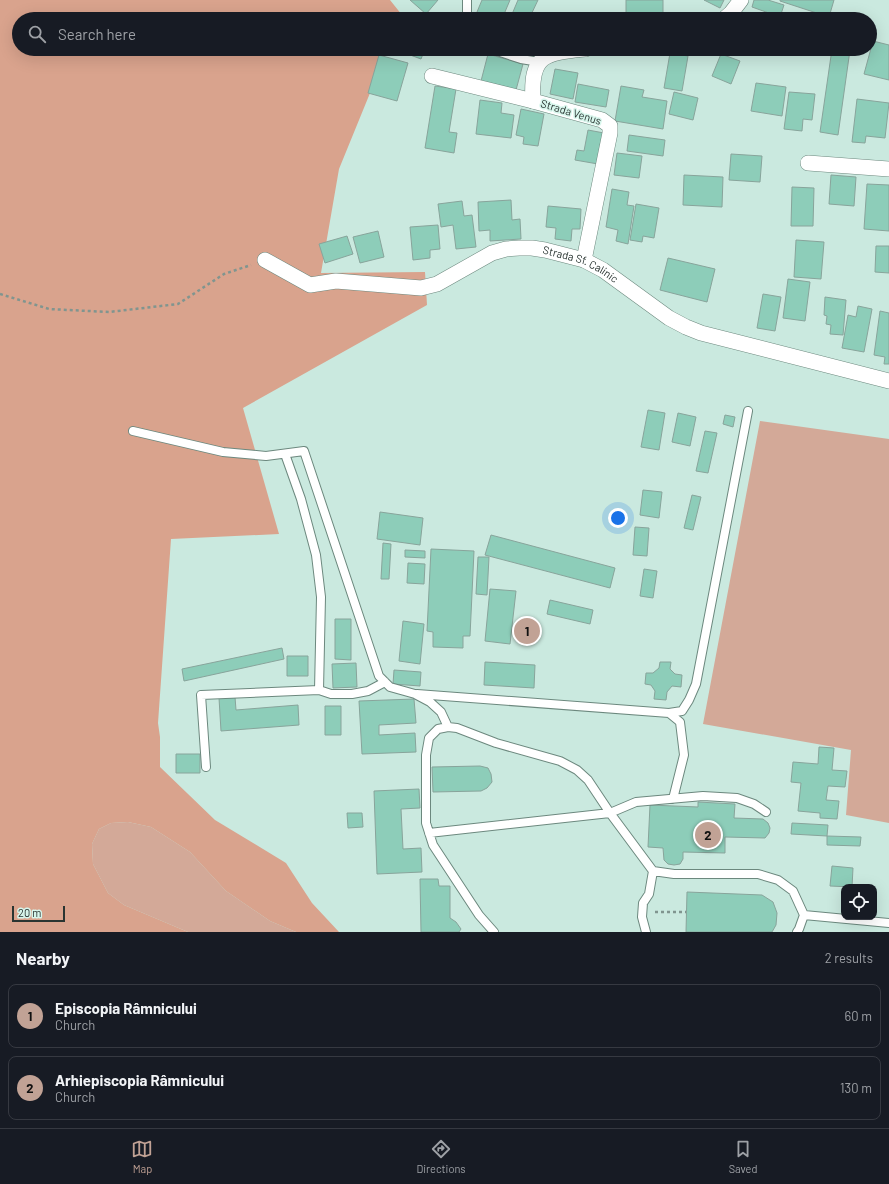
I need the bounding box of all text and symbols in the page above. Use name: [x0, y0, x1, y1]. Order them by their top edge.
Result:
search box: [12, 12, 877, 56]
icon: search: [26, 23, 48, 45]
text: Search here: [58, 25, 136, 43]
street label: Strada Venus: [539, 96, 603, 127]
street label: Strada Sf. Calinic: [542, 243, 621, 285]
your location: [608, 508, 628, 528]
pin: 1: [514, 616, 540, 646]
pin: 2: [695, 820, 721, 850]
map controls: [841, 884, 877, 920]
button: locate: [841, 884, 877, 920]
scale bar: [12, 904, 65, 923]
text: 20 m: [18, 906, 41, 919]
text: Nearby: [16, 948, 70, 968]
text: 2 results: [825, 950, 873, 966]
text: Episcopia Râmnicului: [55, 999, 197, 1017]
text: 1: [28, 1008, 32, 1024]
text: 60 m: [845, 1008, 872, 1024]
text: Church: [55, 1017, 95, 1033]
text: Arhiepiscopia Râmnicului: [55, 1071, 224, 1089]
text: 2: [26, 1080, 34, 1096]
text: 130 m: [840, 1080, 872, 1096]
text: Church: [55, 1089, 95, 1105]
tab: Map: [131, 1138, 153, 1175]
tab: Directions: [416, 1138, 466, 1175]
tab: Saved: [729, 1138, 758, 1175]

